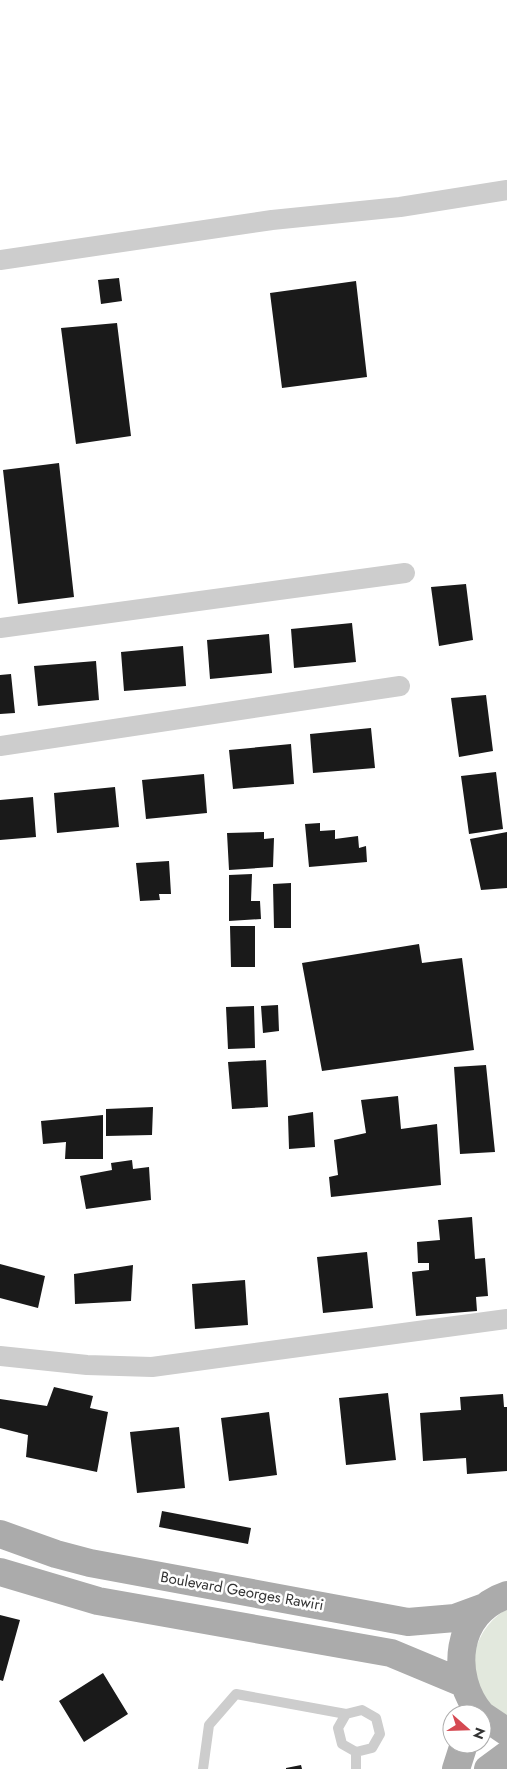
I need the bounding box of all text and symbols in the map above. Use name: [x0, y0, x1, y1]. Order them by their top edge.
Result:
street label: Boulevard Georges Rawiri: [159, 1566, 325, 1616]
north arrow: [442, 1704, 492, 1754]
text: N: [468, 1725, 491, 1742]

